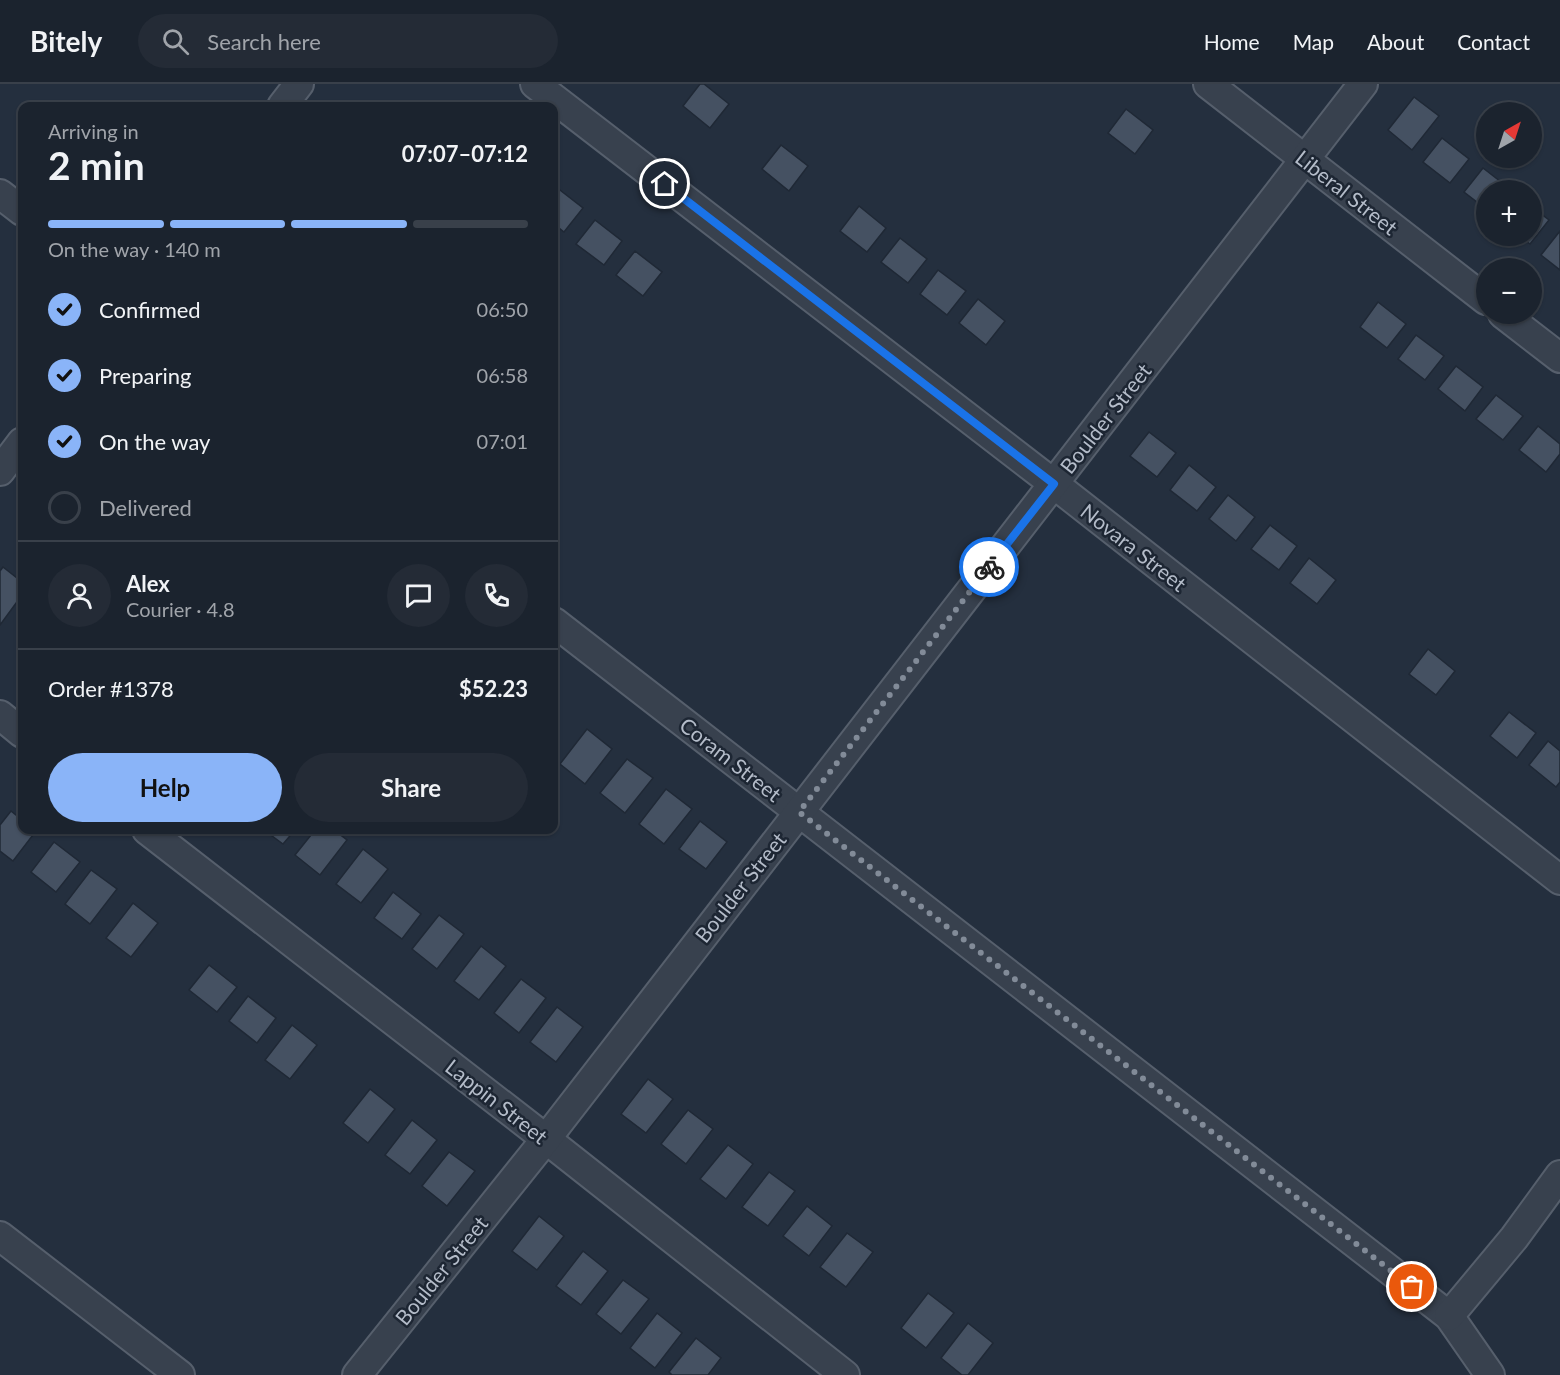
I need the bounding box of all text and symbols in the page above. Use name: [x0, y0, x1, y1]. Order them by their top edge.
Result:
search box: [138, 14, 558, 68]
text: Bitely: [30, 24, 102, 58]
icon: search: [159, 25, 192, 58]
text: Search here: [207, 28, 321, 55]
text: Home: [1204, 29, 1260, 54]
text: Map: [1293, 29, 1334, 54]
text: About: [1367, 29, 1424, 54]
text: Contact: [1457, 29, 1530, 54]
north arrow: [1476, 102, 1542, 168]
map controls: [1476, 102, 1542, 324]
text: Arriving in: [48, 119, 139, 143]
text: 07:07–07:12: [402, 140, 528, 167]
text: 2 min: [48, 142, 145, 188]
street label: Liberal Street: [1291, 145, 1403, 240]
pin: [639, 158, 690, 209]
icon: home: [648, 167, 681, 200]
button: +: [1476, 180, 1542, 246]
text: On the way · 140 m: [48, 237, 221, 261]
button: −: [1476, 258, 1542, 324]
icon: check: [48, 293, 81, 326]
text: Confirmed: [99, 296, 201, 323]
text: 06:50: [477, 297, 528, 321]
street label: Boulder Street: [1054, 358, 1156, 478]
icon: check: [48, 359, 81, 392]
text: Preparing: [99, 362, 191, 389]
text: 06:58: [477, 363, 528, 387]
icon: check: [48, 425, 81, 458]
text: On the way: [99, 428, 210, 455]
text: 07:01: [477, 429, 528, 453]
text: Delivered: [99, 494, 192, 521]
street label: Novara Street: [1076, 498, 1192, 596]
courier: [959, 537, 1019, 597]
icon: bike: [973, 551, 1006, 584]
button: person: [48, 564, 111, 627]
button: chat: [387, 564, 450, 627]
button: phone: [465, 564, 528, 627]
text: Alex: [126, 570, 170, 597]
text: Courier · 4.8: [126, 597, 235, 621]
text: Order #1378: [48, 675, 174, 702]
text: $52.23: [459, 675, 528, 702]
street label: Coram Street: [675, 712, 787, 807]
button: Help: [48, 753, 282, 822]
button: Share: [294, 753, 528, 822]
street label: Boulder Street: [689, 827, 791, 947]
street label: Lappin Street: [441, 1054, 553, 1149]
street label: Boulder Street: [390, 1210, 493, 1329]
pin: [1386, 1261, 1437, 1312]
icon: bag: [1395, 1270, 1428, 1303]

